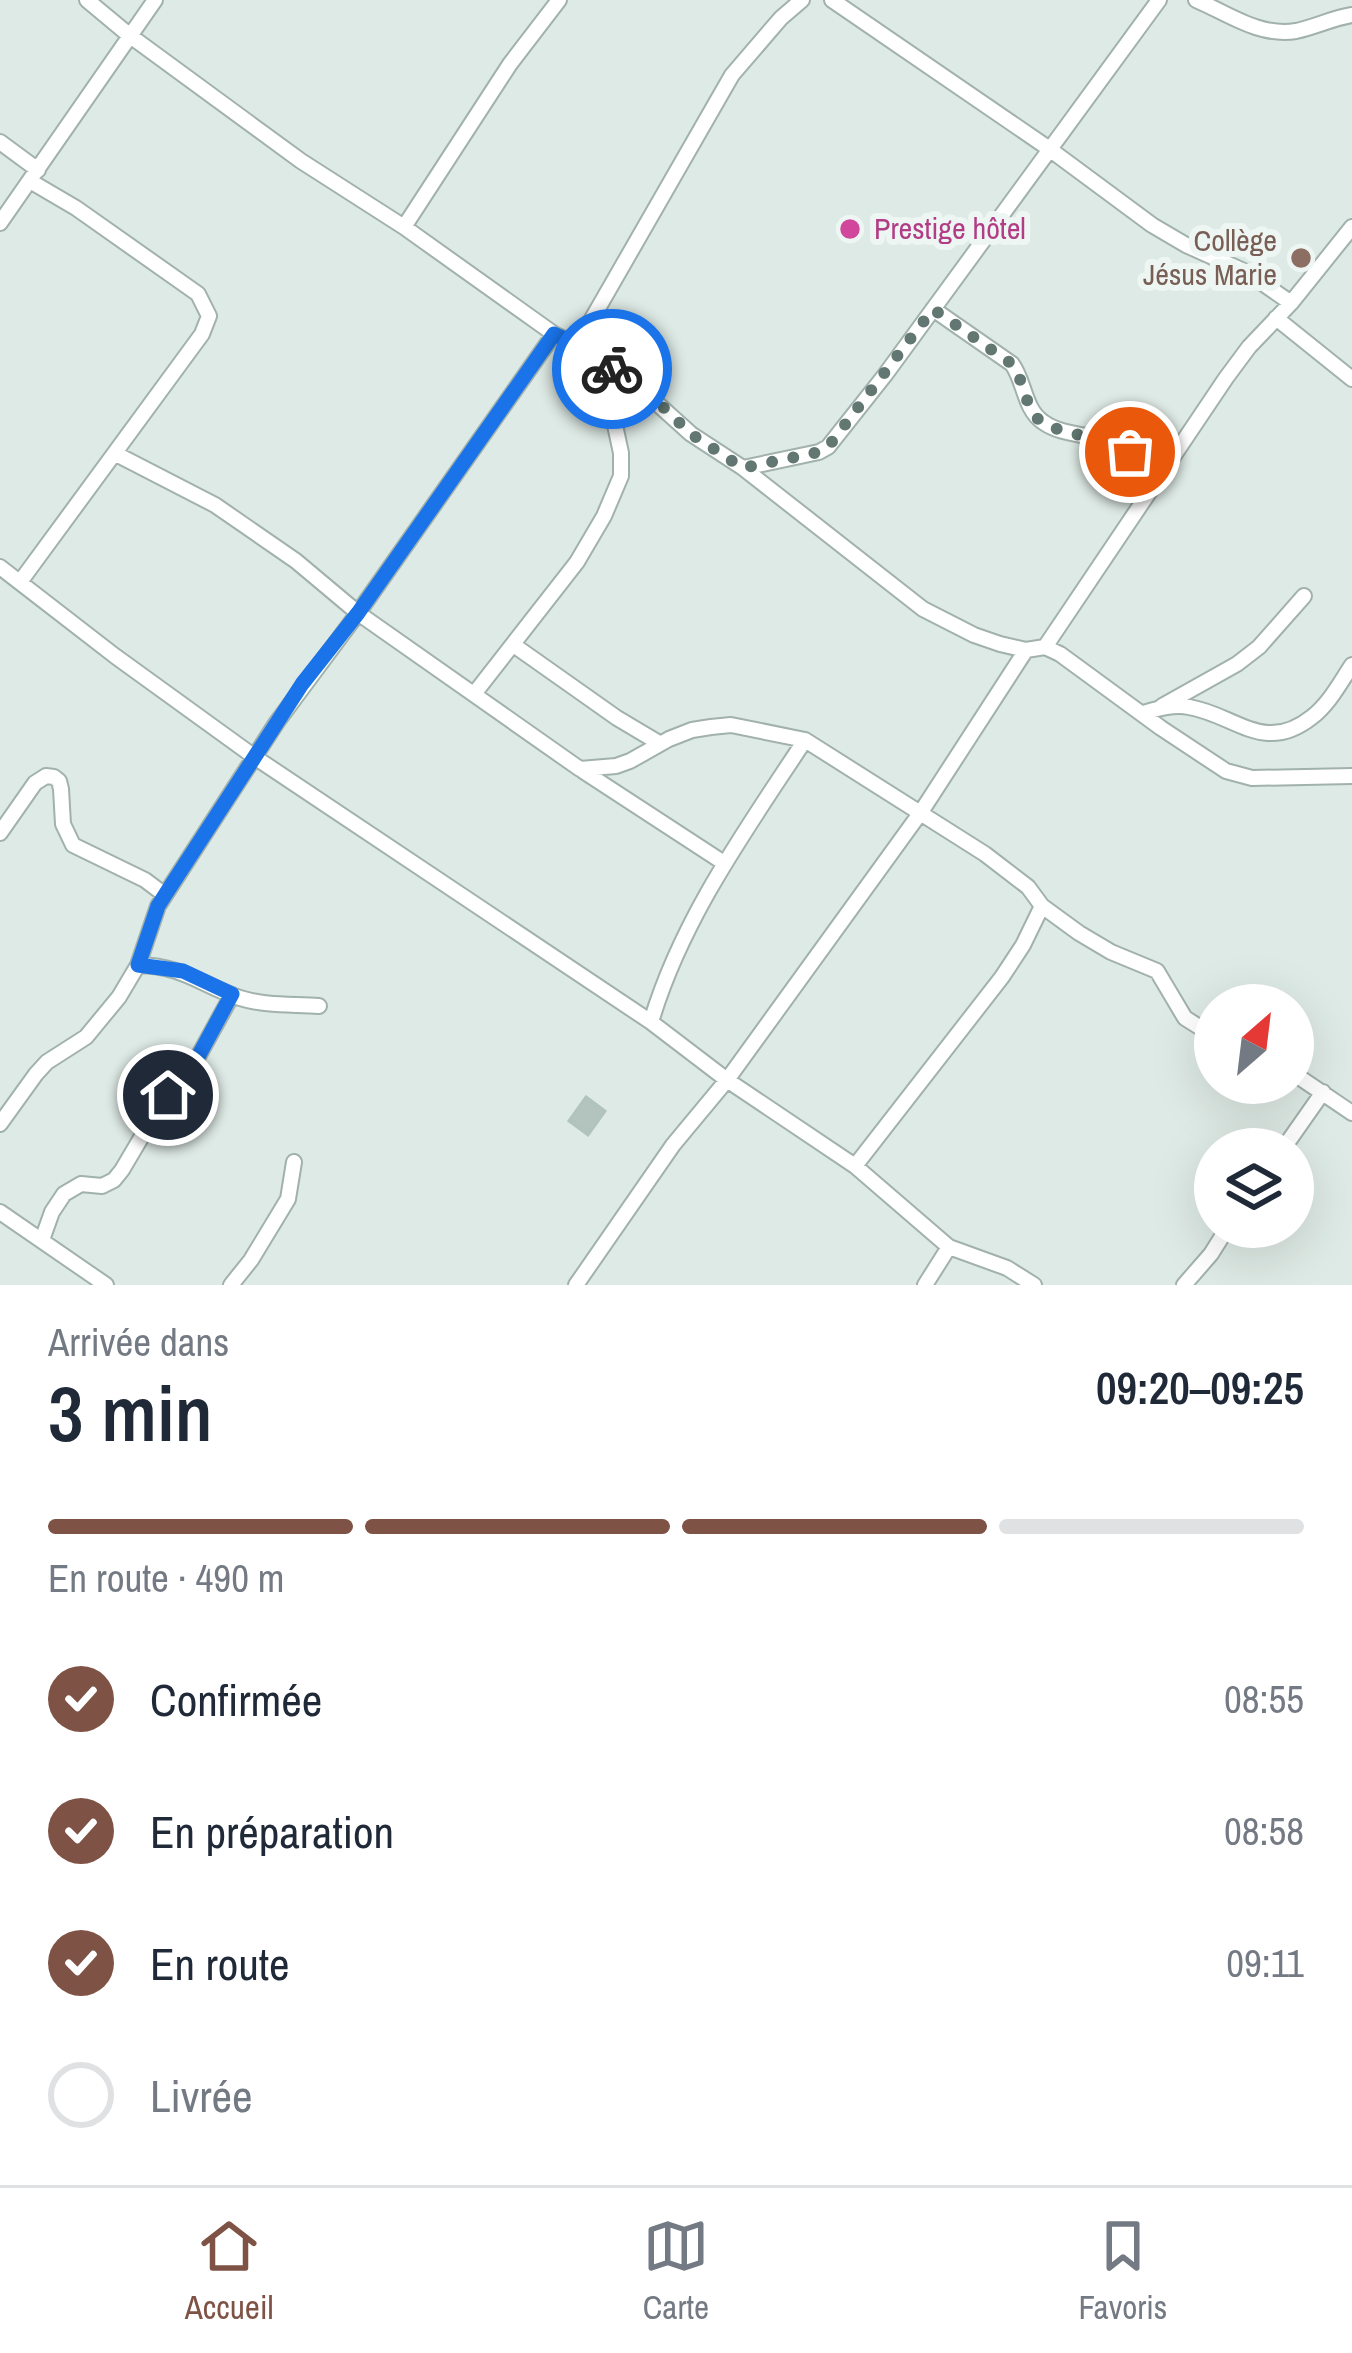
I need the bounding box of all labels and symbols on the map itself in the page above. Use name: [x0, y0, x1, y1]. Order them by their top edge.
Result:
place label: Prestige hôtel: [874, 208, 1026, 248]
marker: Prestige hôtel: [837, 216, 863, 242]
place label: Collège Jésus Marie: [1143, 220, 1277, 294]
marker: Collège Jésus Marie: [1288, 245, 1314, 271]
courier: [552, 309, 672, 429]
pin: [1079, 401, 1181, 503]
north arrow: [1194, 984, 1314, 1104]
pin: [117, 1044, 219, 1146]

